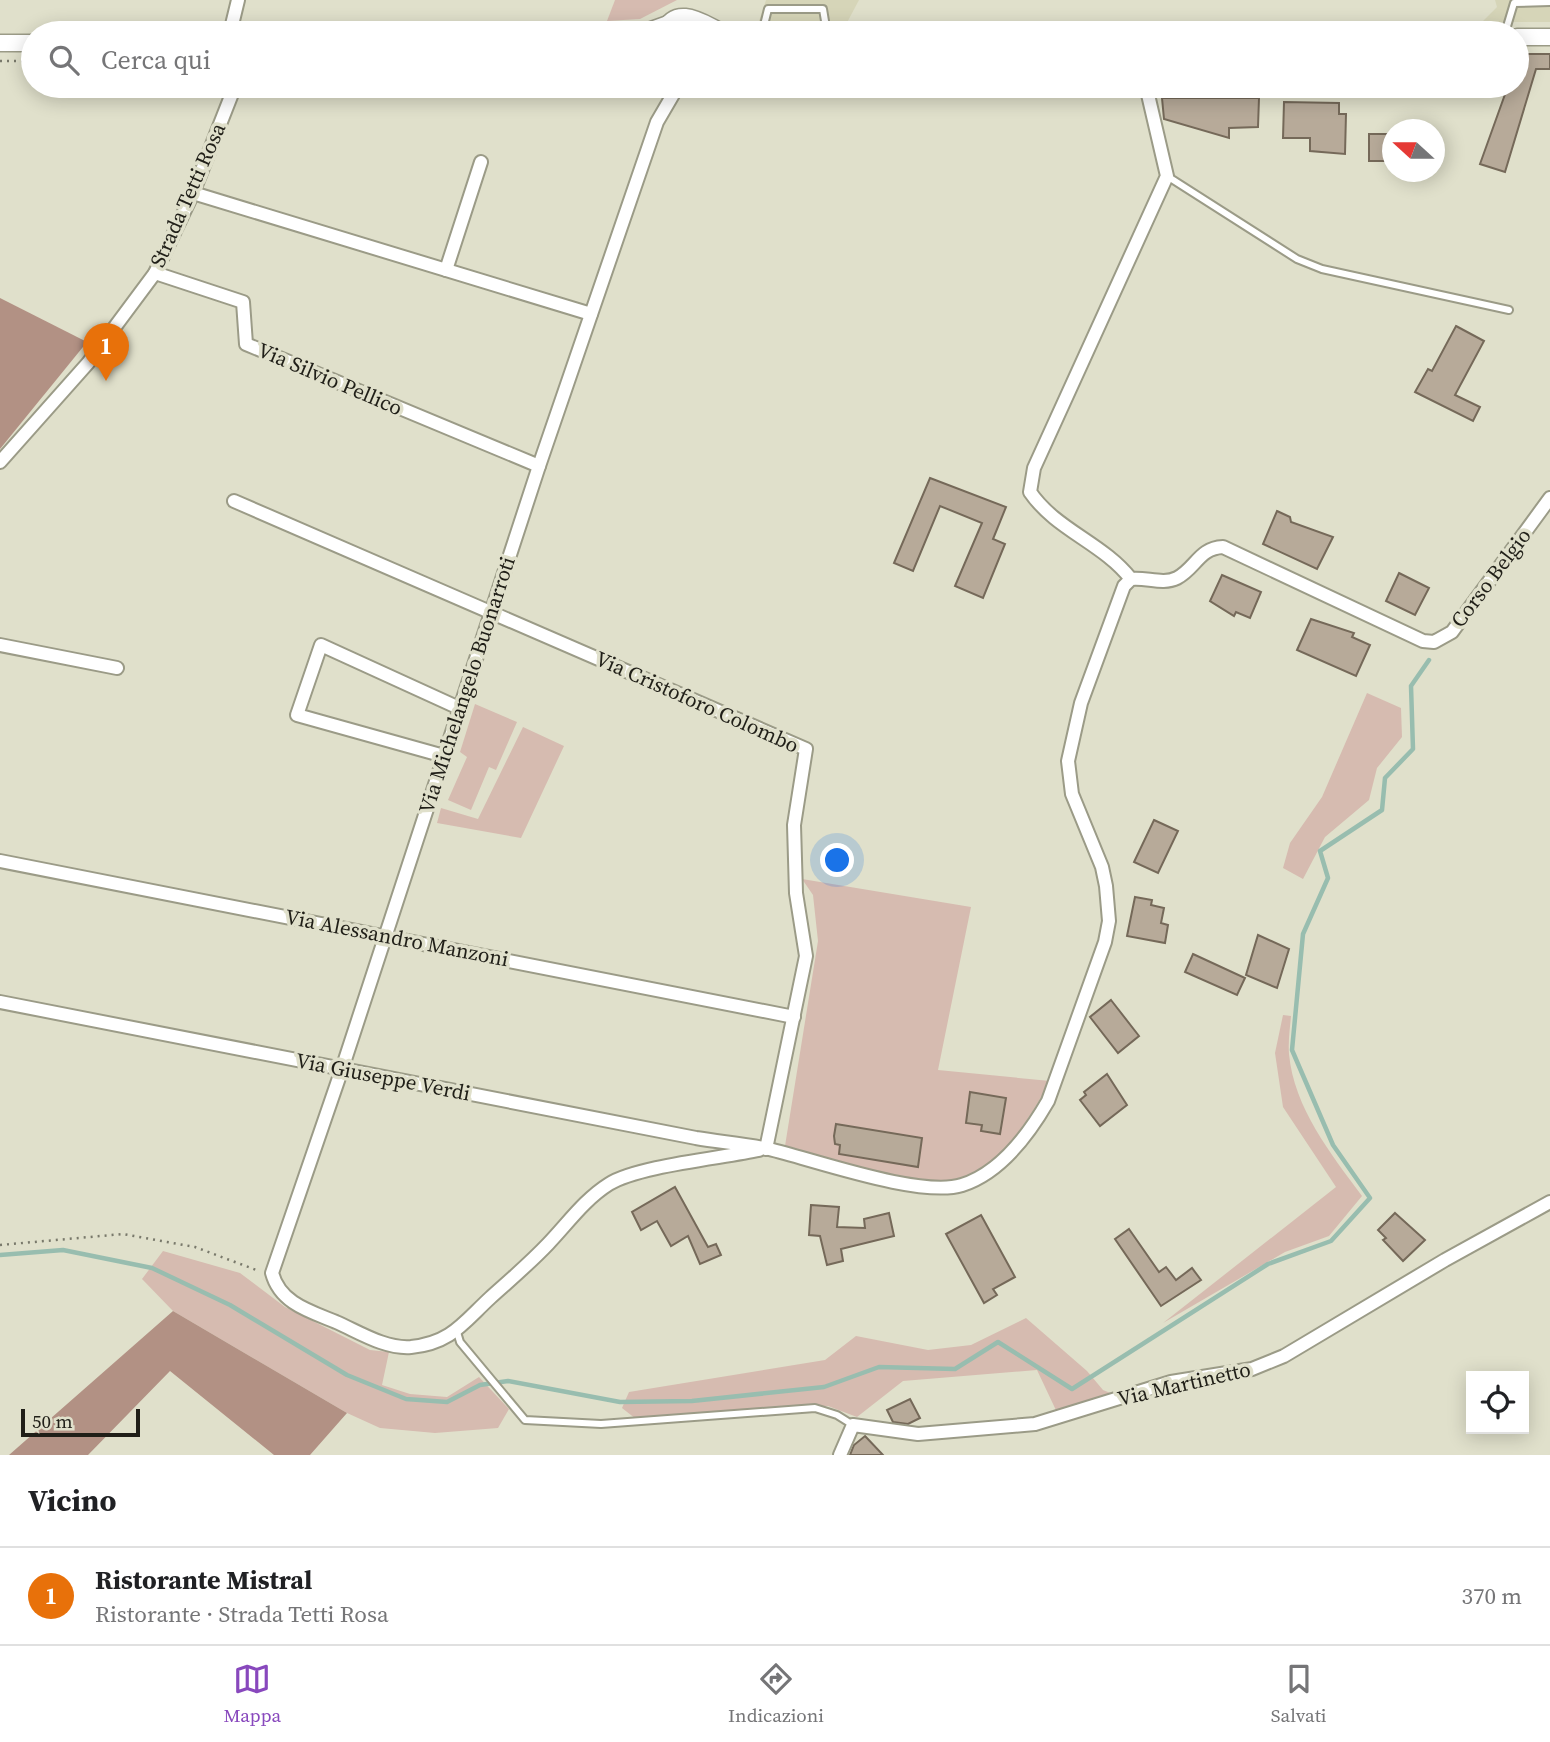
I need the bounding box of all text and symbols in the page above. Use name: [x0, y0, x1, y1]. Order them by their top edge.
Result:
search box: [21, 21, 1529, 98]
icon: search: [45, 41, 83, 79]
text: Cerca qui: [101, 42, 211, 78]
street label: Strada Tetti Rosa: [143, 118, 232, 272]
north arrow: [1382, 119, 1445, 182]
pin: 1: [83, 323, 129, 381]
street label: Via Silvio Pellico: [253, 335, 407, 422]
street label: Corso Belgio: [1444, 522, 1538, 633]
street label: Via Michelangelo Buonarroti: [411, 553, 522, 817]
street label: Via Cristoforo Colombo: [591, 644, 804, 760]
your location: [820, 843, 854, 877]
street label: Via Alessandro Manzoni: [283, 902, 511, 973]
street label: Via Giuseppe Verdi: [293, 1045, 473, 1108]
street label: Via Martinetto: [1115, 1354, 1253, 1413]
map controls: [1466, 1371, 1529, 1434]
button: locate: [1466, 1371, 1529, 1434]
scale bar: [21, 1406, 140, 1438]
text: 50 m: [32, 1408, 73, 1434]
text: Vicino: [28, 1480, 117, 1521]
text: Ristorante Mistral: [95, 1562, 312, 1598]
text: 1: [45, 1580, 57, 1612]
text: 370 m: [1461, 1580, 1522, 1612]
text: Ristorante · Strada Tetti Rosa: [95, 1598, 389, 1630]
tab: Mappa: [223, 1660, 281, 1728]
tab: Indicazioni: [728, 1660, 824, 1728]
tab: Salvati: [1271, 1660, 1327, 1728]

